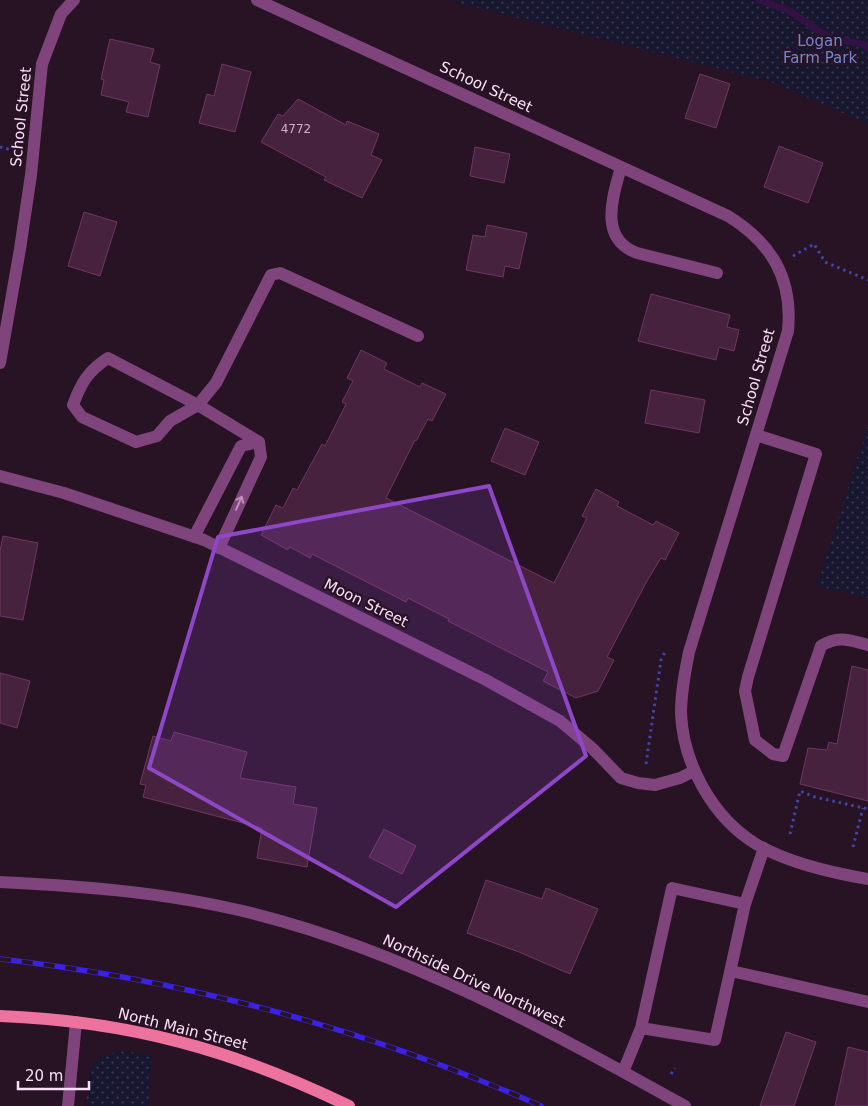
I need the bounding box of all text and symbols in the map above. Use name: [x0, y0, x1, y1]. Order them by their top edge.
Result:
park label: Logan Farm Park: [783, 32, 857, 67]
street label: School Street: [437, 58, 535, 116]
street label: School Street: [7, 66, 35, 168]
house number: 4772: [281, 122, 311, 136]
street label: School Street: [734, 326, 778, 428]
one-way arrow: [234, 496, 244, 511]
street label: Moon Street: [321, 575, 411, 631]
street label: Northside Drive Northwest: [380, 931, 568, 1031]
street label: North Main Street: [116, 1004, 250, 1054]
scale bar: [18, 1058, 89, 1090]
text: 20 m: [25, 1067, 63, 1085]

